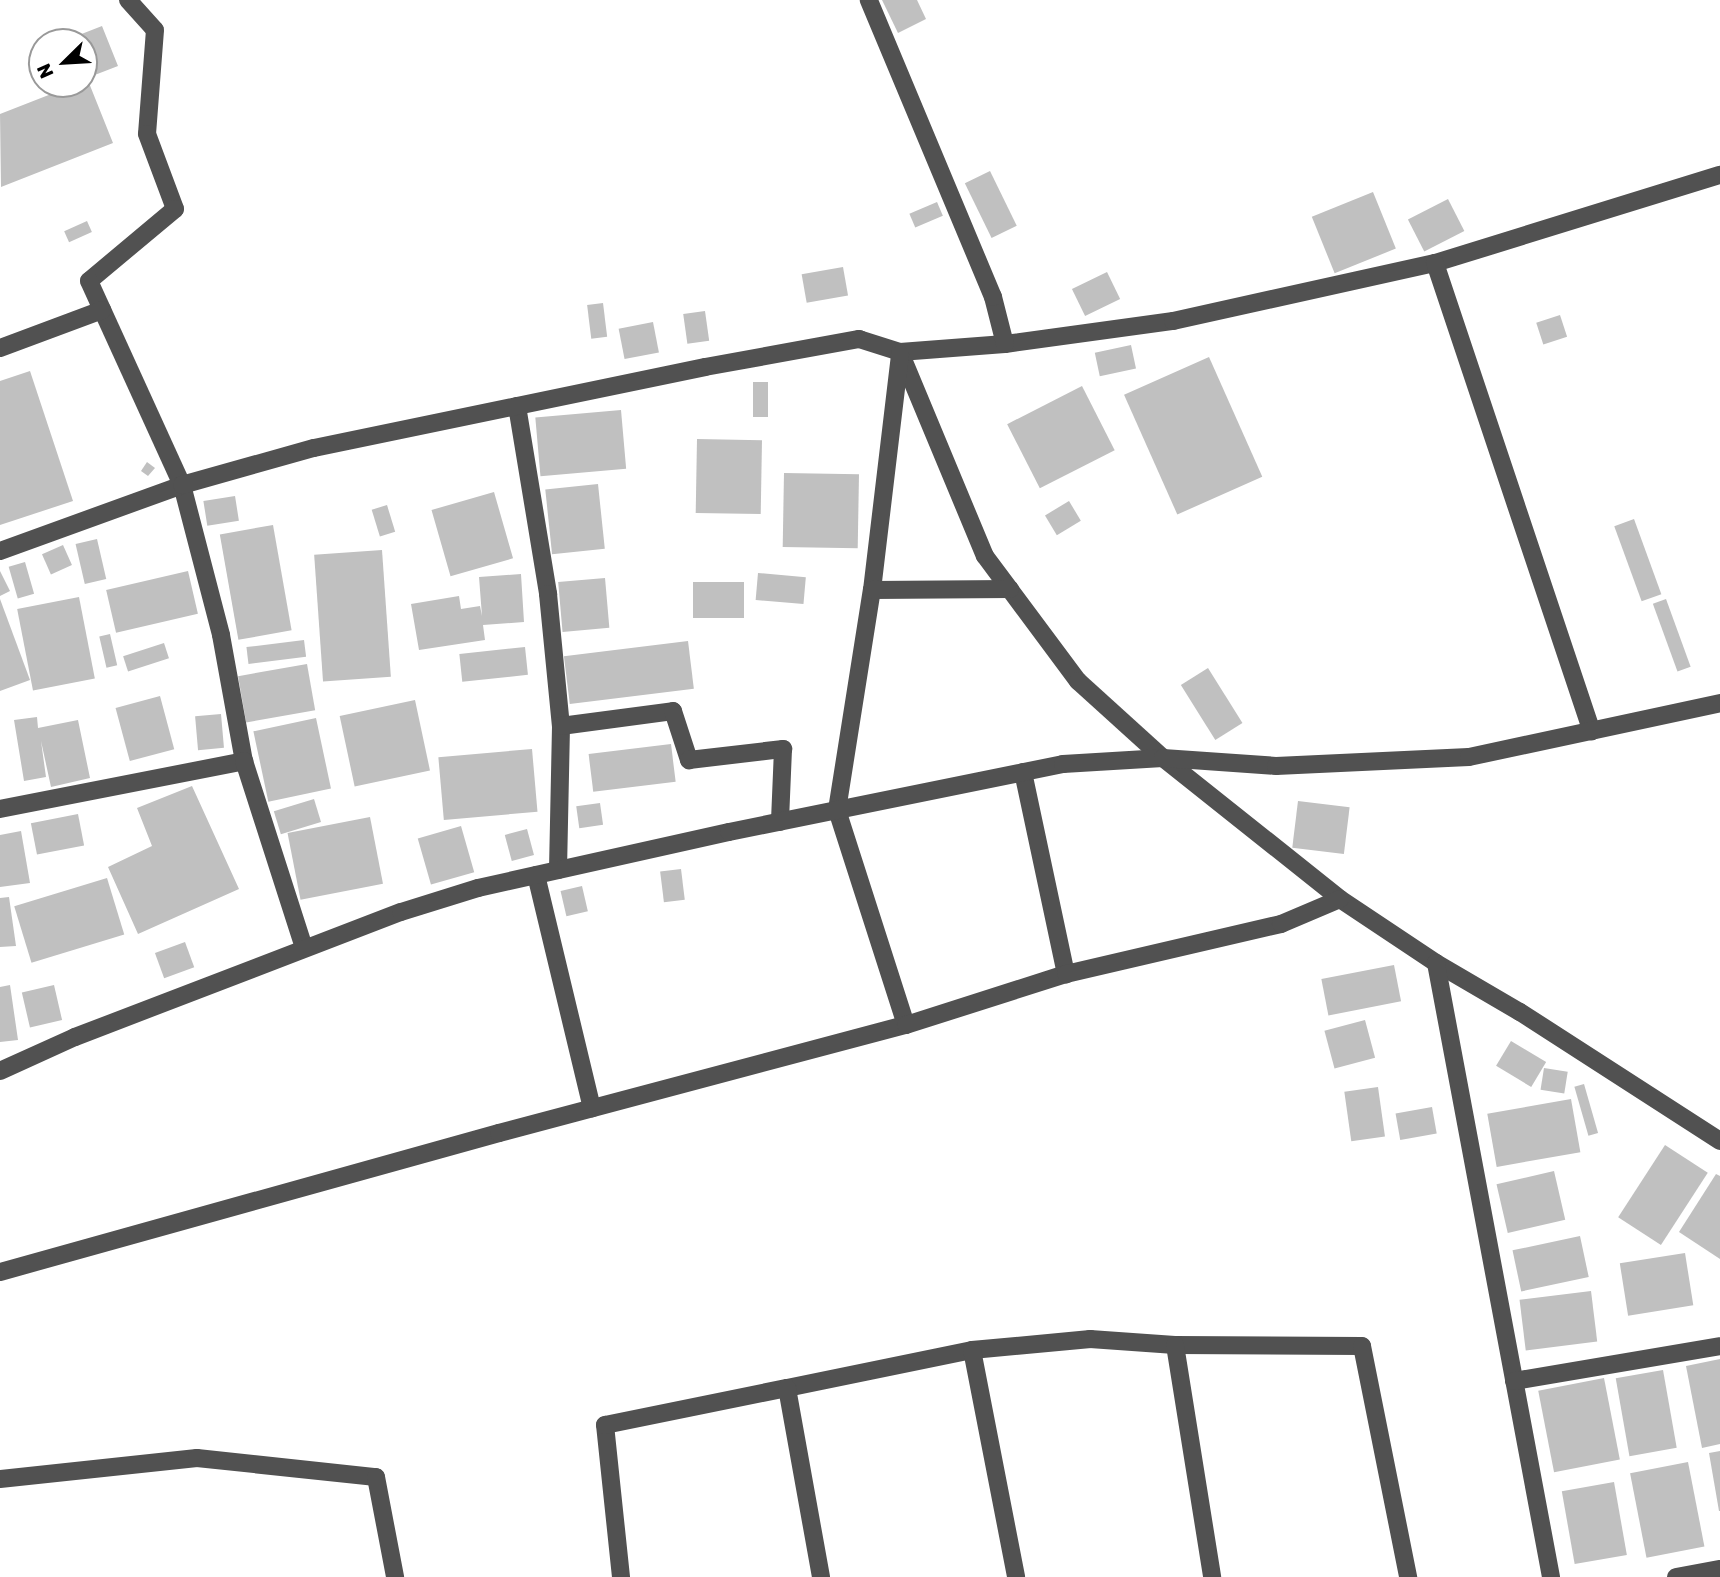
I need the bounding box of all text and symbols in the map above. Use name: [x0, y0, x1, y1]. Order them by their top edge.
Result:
north arrow: [28, 28, 98, 98]
text: N: [32, 60, 58, 82]

